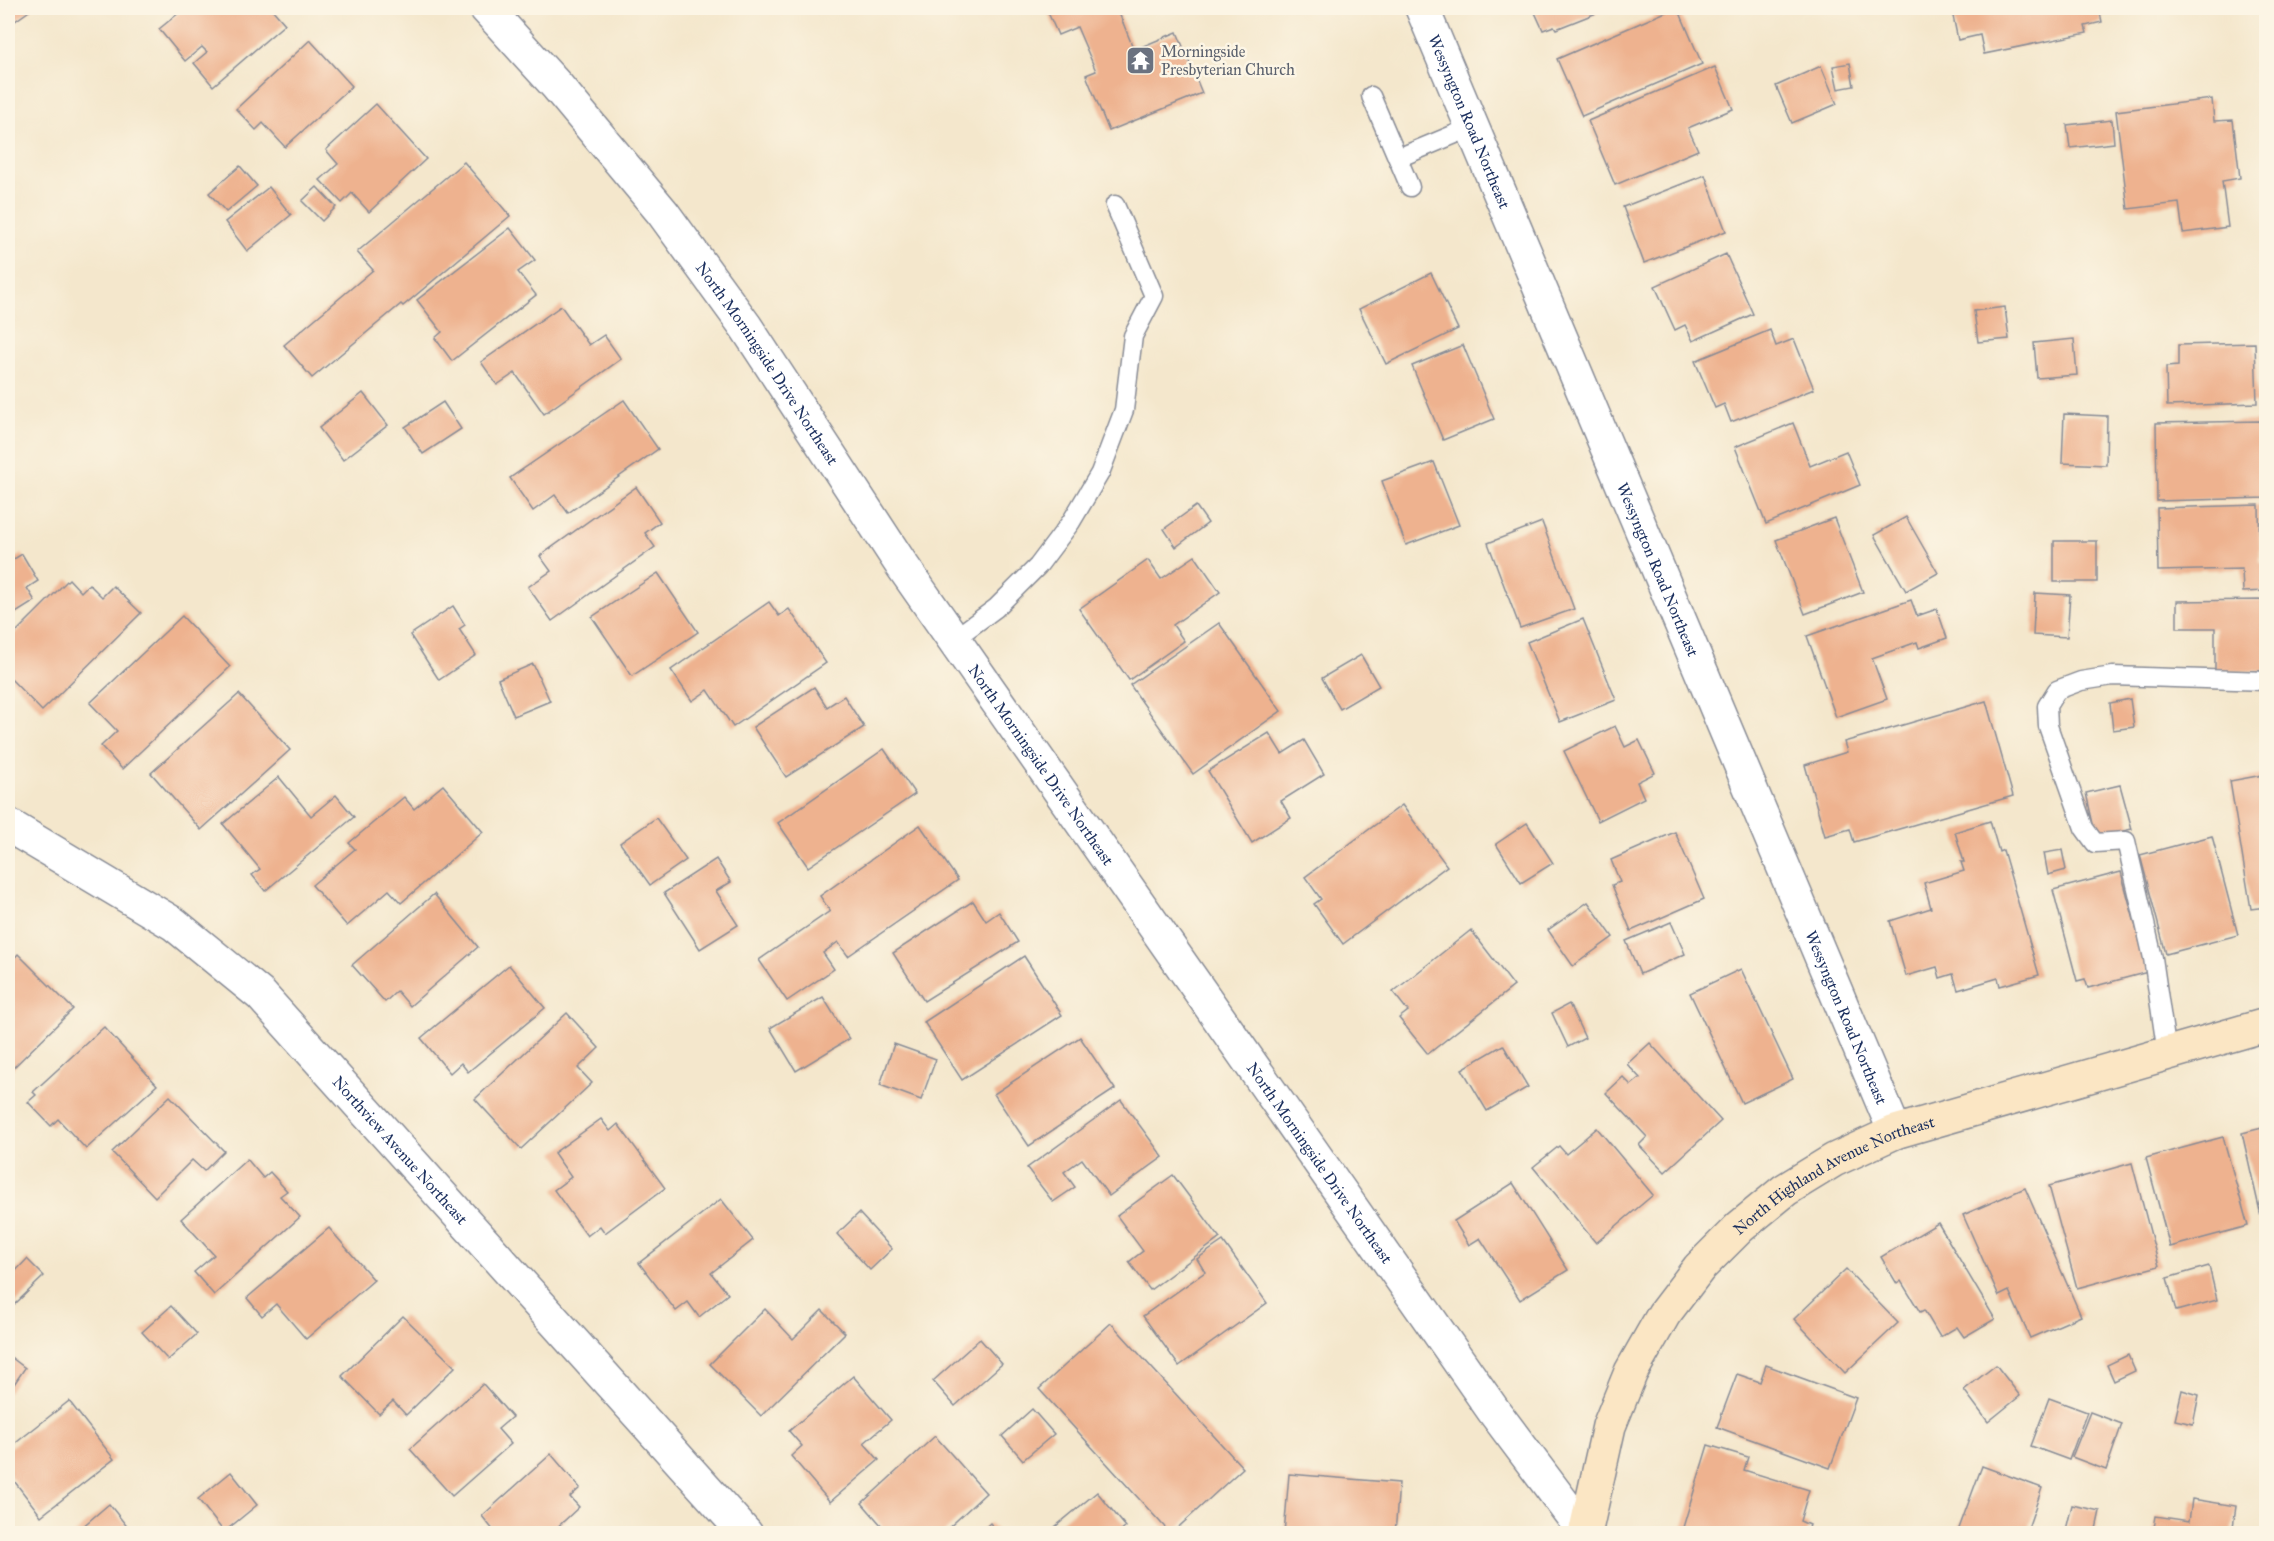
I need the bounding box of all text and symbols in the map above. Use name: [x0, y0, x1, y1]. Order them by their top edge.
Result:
street label: Wessyngton Road Northeast: [1425, 32, 1515, 212]
place label: Morningside Presbyterian Church: [1161, 42, 1295, 79]
temple icon: Morningside Presbyterian Church: [1124, 44, 1156, 76]
street label: North Morningside Drive Northeast: [692, 258, 843, 468]
street label: Wessyngton Road Northeast: [1613, 479, 1703, 659]
street label: North Morningside Drive Northeast: [965, 661, 1118, 869]
street label: Wessyngton Road Northeast: [1802, 927, 1892, 1107]
street label: North Morningside Drive Northeast: [1243, 1059, 1397, 1267]
street label: Northview Avenue Northeast: [329, 1072, 472, 1228]
street label: North Highland Avenue Northeast: [1729, 1112, 1937, 1238]

